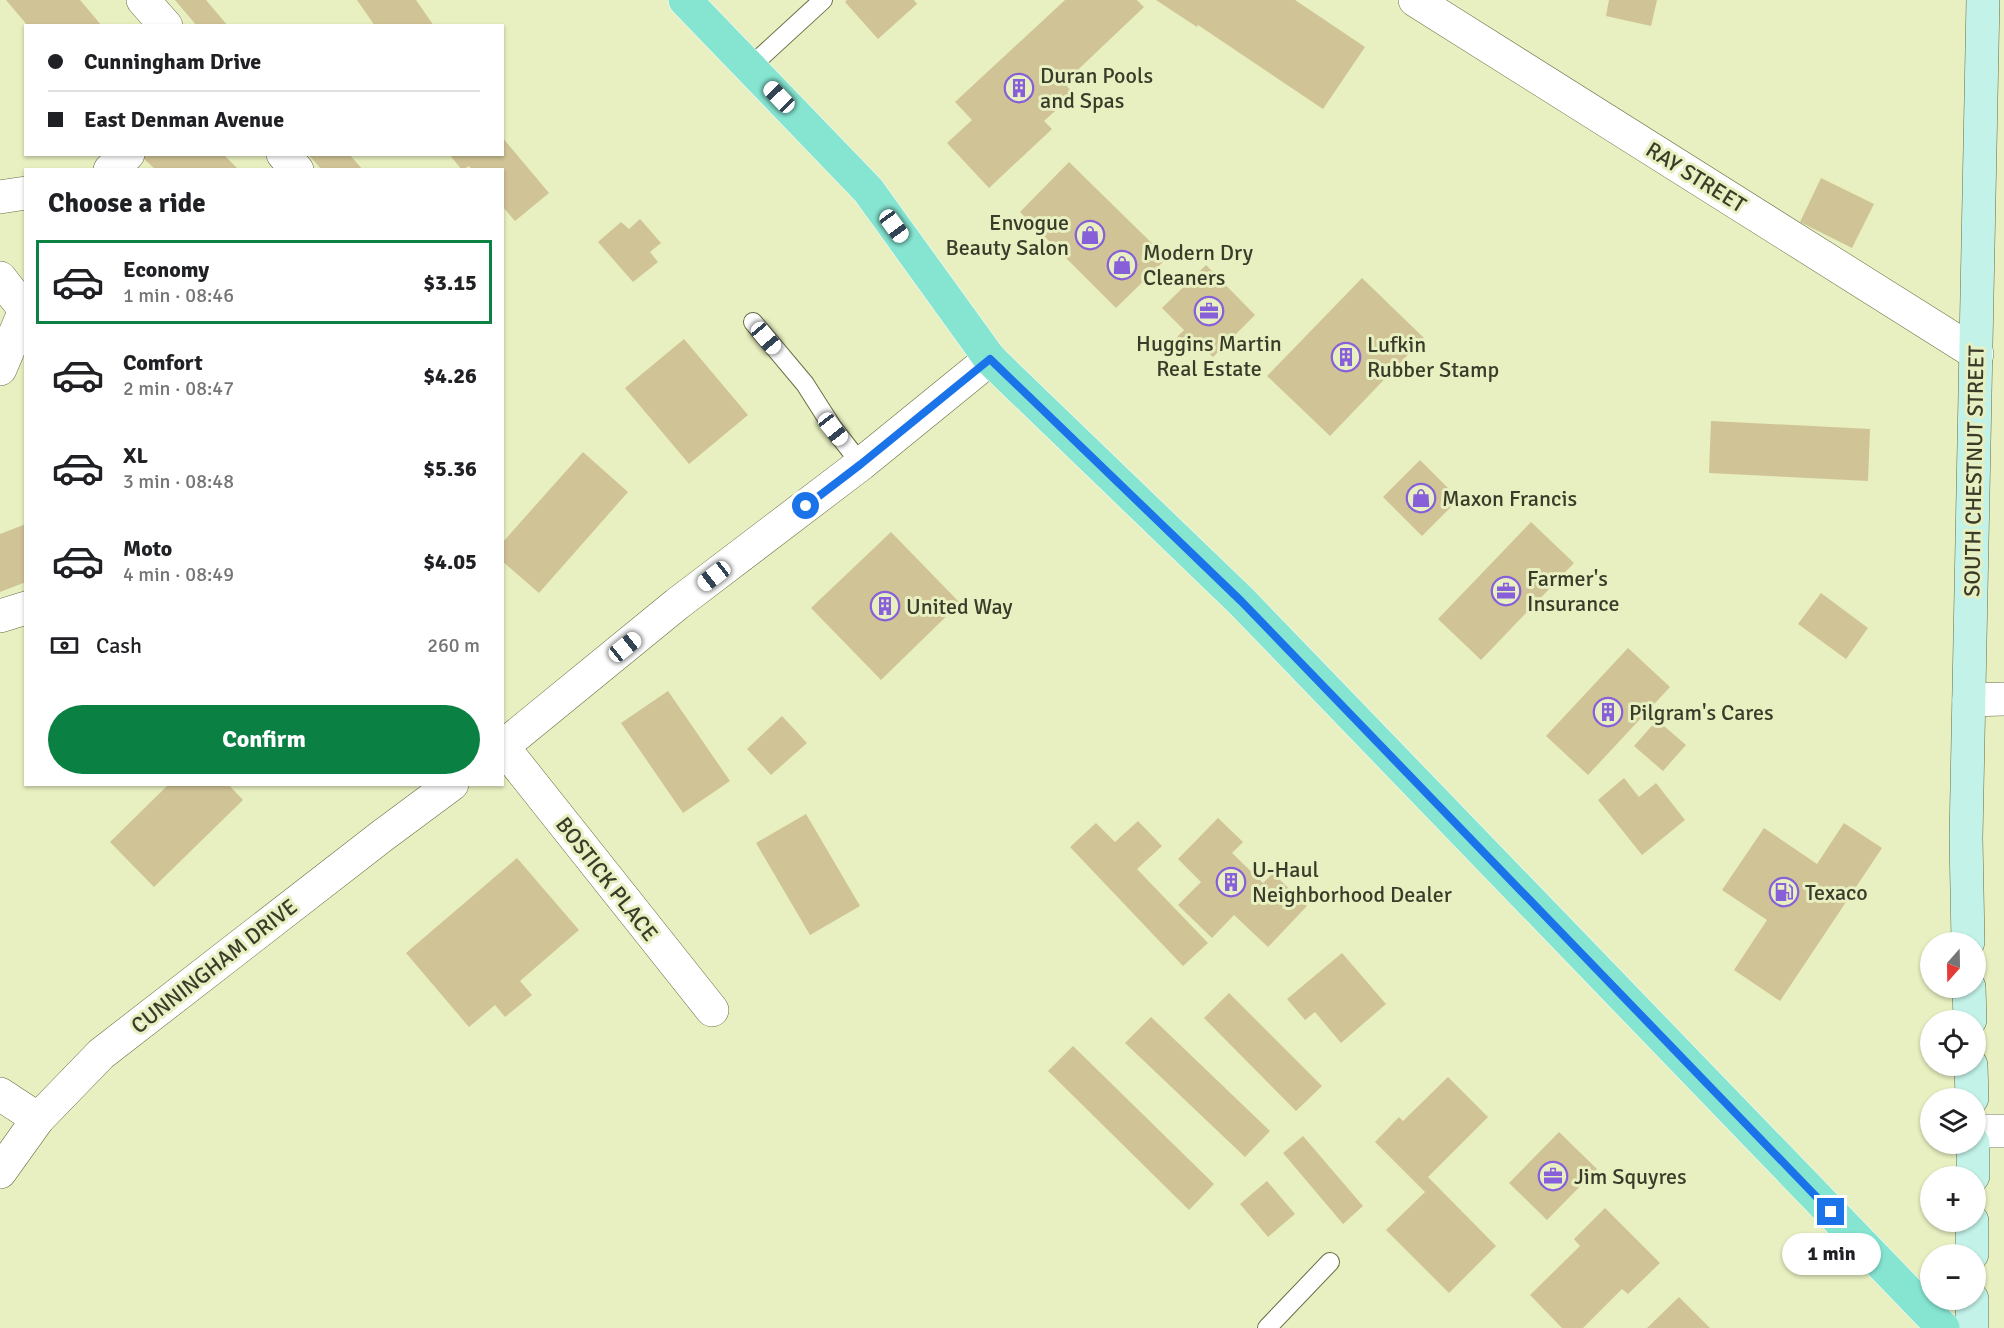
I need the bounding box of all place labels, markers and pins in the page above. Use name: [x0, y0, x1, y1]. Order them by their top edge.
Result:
place label: Duran Pools and Spas: [1040, 62, 1153, 114]
building icon: Duran Pools and Spas: [1003, 72, 1035, 104]
place label: Envogue Beauty Salon: [946, 209, 1069, 261]
shop icon: Envogue Beauty Salon: [1074, 219, 1106, 251]
place label: Modern Dry Cleaners: [1143, 239, 1254, 291]
shop icon: Modern Dry Cleaners: [1106, 249, 1138, 281]
office icon: Huggins Martin Real Estate: [1193, 295, 1225, 327]
place label: Huggins Martin Real Estate: [1136, 330, 1282, 382]
place label: Lufkin Rubber Stamp: [1367, 331, 1499, 383]
building icon: Lufkin Rubber Stamp: [1330, 341, 1362, 373]
shop icon: Maxon Francis: [1405, 482, 1437, 514]
place label: Maxon Francis: [1442, 485, 1577, 512]
place label: Farmer's Insurance: [1527, 565, 1619, 617]
office icon: Farmer's Insurance: [1490, 575, 1522, 607]
building icon: United Way: [869, 590, 901, 622]
place label: United Way: [906, 593, 1013, 620]
building icon: Pilgram's Cares: [1592, 696, 1624, 728]
place label: Pilgram's Cares: [1629, 699, 1774, 726]
place label: U-Haul Neighborhood Dealer: [1252, 856, 1452, 908]
building icon: U-Haul Neighborhood Dealer: [1215, 866, 1247, 898]
fuel station icon: Texaco: [1768, 876, 1800, 908]
place label: Texaco: [1805, 879, 1868, 906]
office icon: Jim Squyres: [1537, 1160, 1569, 1192]
place label: Jim Squyres: [1574, 1163, 1687, 1190]

